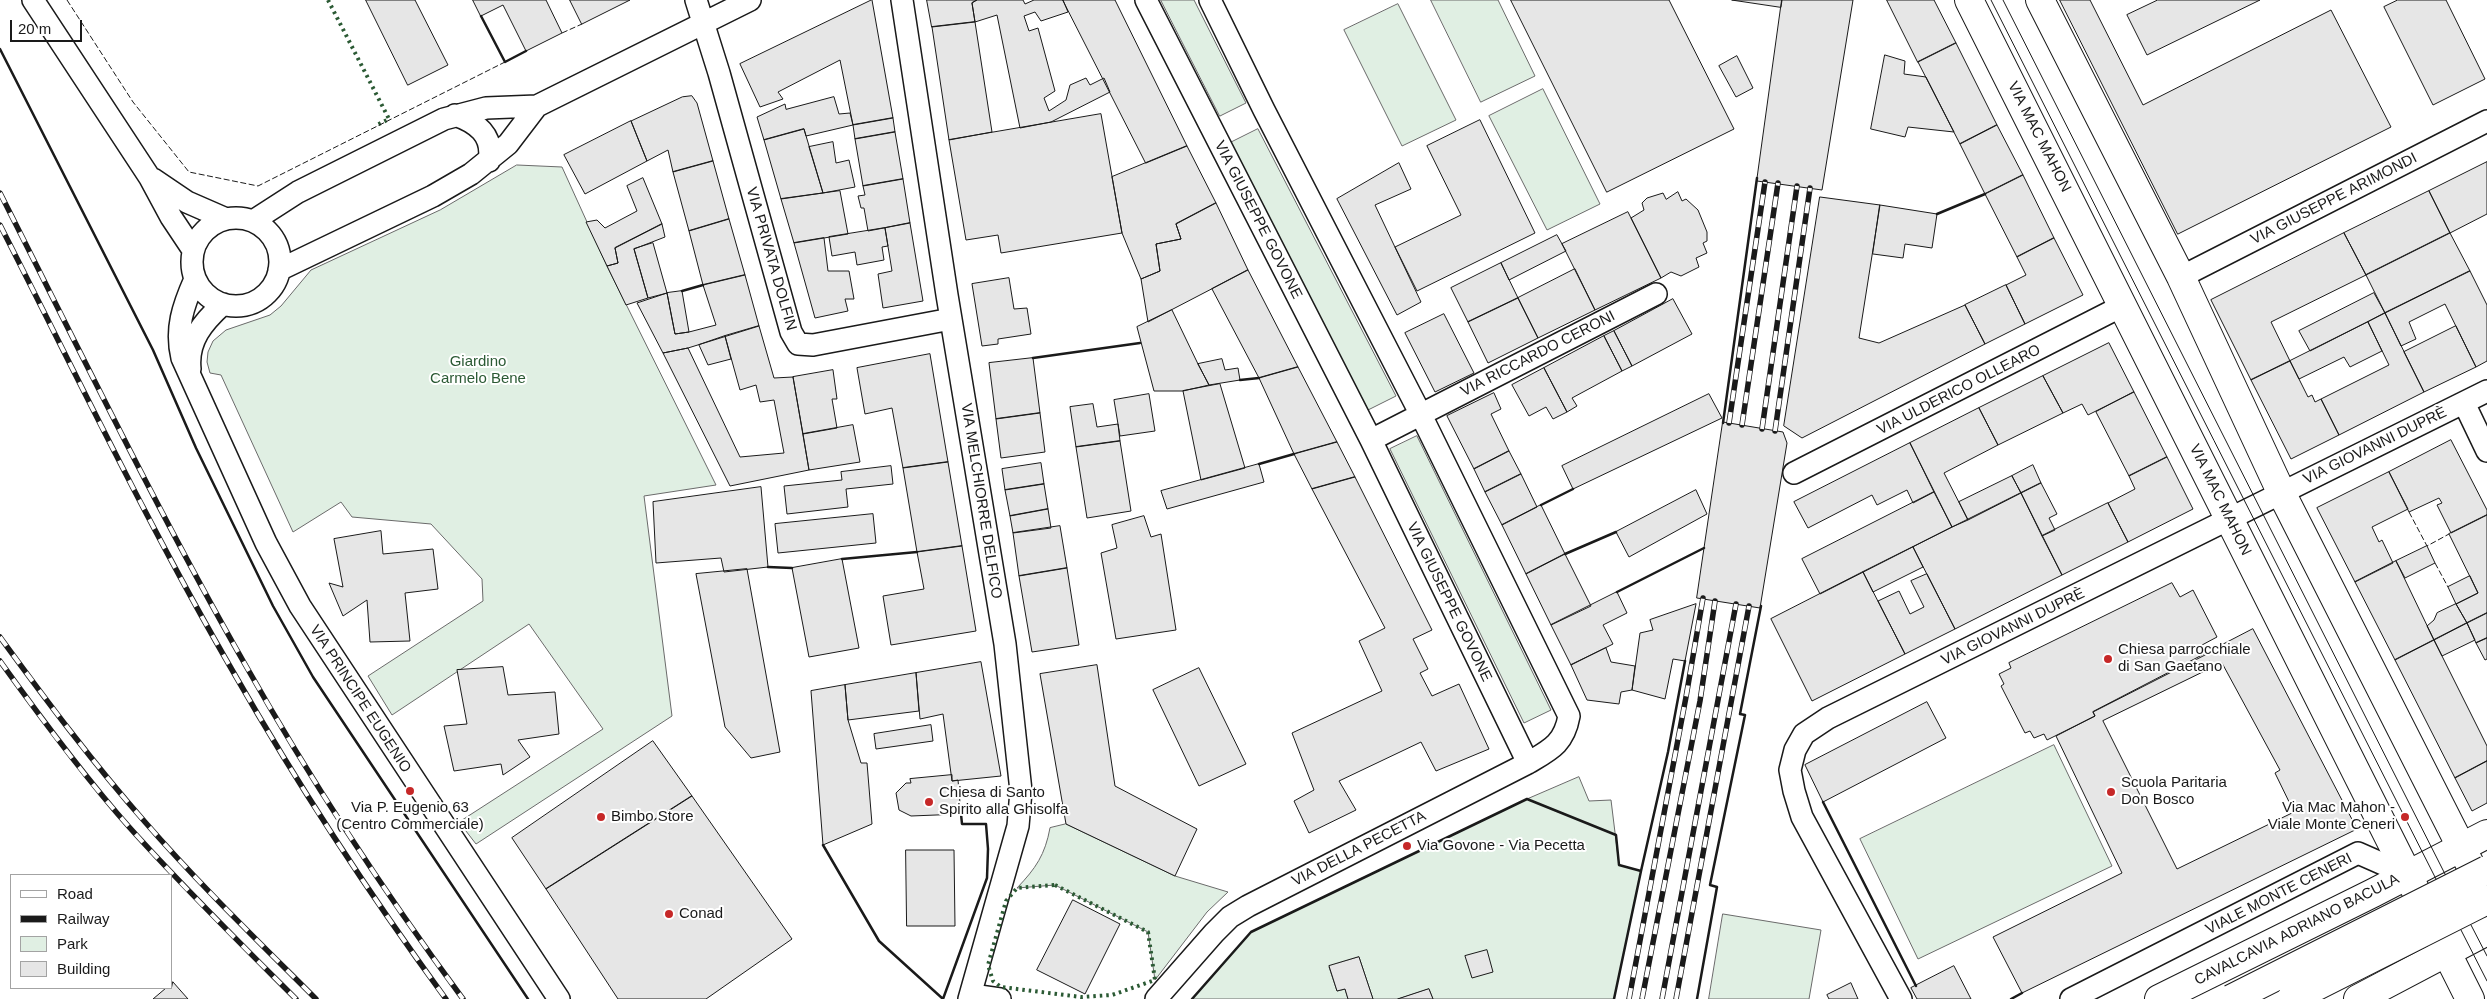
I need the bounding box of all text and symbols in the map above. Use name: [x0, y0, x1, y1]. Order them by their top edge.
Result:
scale bar: [12, 10, 85, 42]
text: 20 m: [18, 20, 51, 37]
street label: VIA MAC MAHON: [2003, 79, 2075, 195]
street label: VIA GIUSEPPE GOVONE: [1210, 138, 1306, 302]
street label: VIA GIUSEPPE ARIMONDI: [2248, 149, 2420, 249]
street label: VIA PRIVATA DOLFIN: [742, 185, 800, 333]
street label: VIA RICCARDO CERONI: [1458, 307, 1618, 401]
street label: VIA ULDERICO OLLEARO: [1874, 341, 2044, 439]
park label: Giardino Carmelo Bene: [430, 353, 526, 388]
street label: VIA MELCHIORRE DELFICO: [957, 402, 1005, 600]
street label: VIA GIOVANNI DUPRÈ: [2300, 403, 2450, 489]
street label: VIA MAC MAHON: [2185, 441, 2255, 559]
street label: VIA GIUSEPPE GOVONE: [1403, 519, 1495, 685]
street label: VIA GIOVANNI DUPRÈ: [1938, 584, 2088, 670]
street label: VIA PRINCIPE EUGENIO: [305, 622, 415, 776]
place label: Chiesa parrocchiale di San Gaetano: [2118, 641, 2251, 676]
marker: Chiesa parrocchiale di San Gaetano: [2102, 653, 2114, 665]
place label: Scuola Paritaria Don Bosco: [2121, 774, 2227, 809]
place label: Chiesa di Santo Spirito alla Ghisolfa: [939, 784, 1068, 819]
marker: Via P. Eugenio 63 (Centro Commerciale): [404, 785, 416, 797]
marker: Scuola Paritaria Don Bosco: [2105, 786, 2117, 798]
marker: Chiesa di Santo Spirito alla Ghisolfa: [923, 796, 935, 808]
place label: Via P. Eugenio 63 (Centro Commerciale): [336, 799, 484, 834]
place label: Via Mac Mahon - Viale Monte Ceneri: [2268, 799, 2395, 834]
street label: VIA DELLA PECETTA: [1289, 807, 1429, 891]
place label: Bimbo Store: [611, 808, 694, 826]
marker: Bimbo Store: [595, 811, 607, 823]
marker: Via Mac Mahon - Viale Monte Ceneri: [2399, 811, 2411, 823]
place label: Via Govone - Via Pecetta: [1417, 837, 1585, 855]
marker: Via Govone - Via Pecetta: [1401, 840, 1413, 852]
street label: VIALE MONTE CENERI: [2203, 849, 2355, 939]
street label: CAVALCAVIA ADRIANO BACULA: [2192, 870, 2402, 990]
legend: [10, 874, 172, 989]
text: Road: [57, 885, 93, 902]
place label: Conad: [679, 905, 723, 923]
marker: Conad: [663, 908, 675, 920]
text: Railway: [57, 910, 110, 927]
text: Park: [57, 935, 88, 952]
text: Building: [57, 960, 110, 977]

